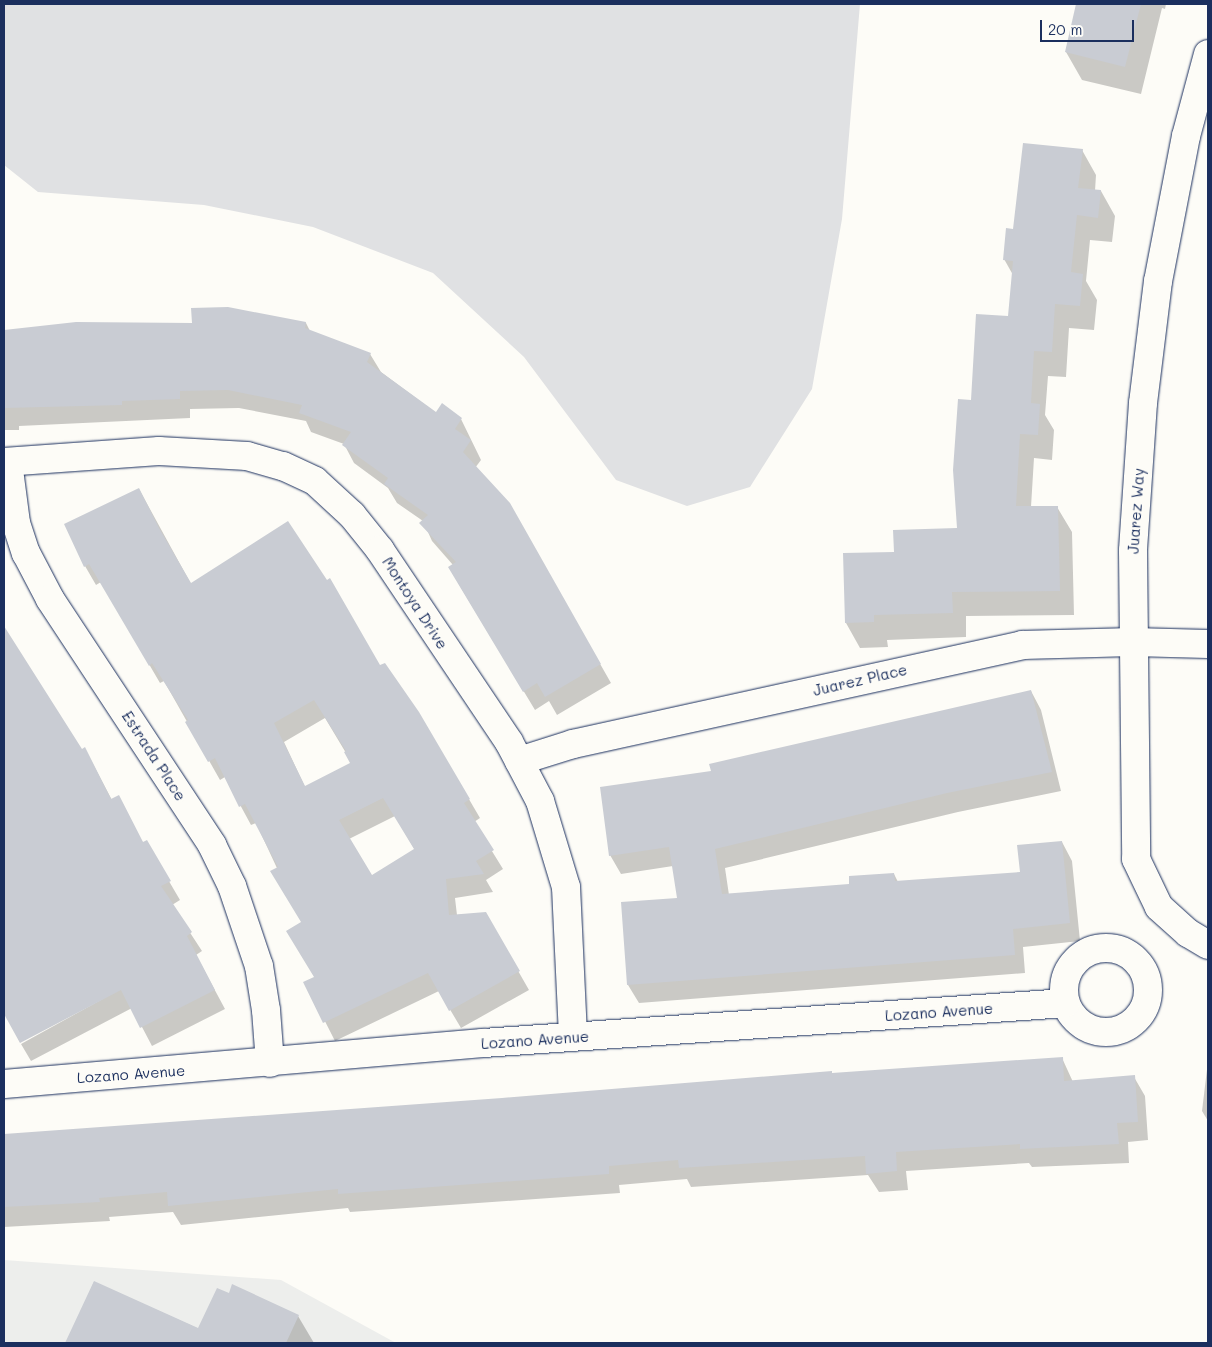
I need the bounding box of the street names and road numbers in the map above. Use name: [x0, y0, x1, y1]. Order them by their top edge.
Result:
street label: Juarez Way: [1124, 467, 1148, 555]
street label: Montoya Drive: [379, 554, 451, 652]
street label: Juarez Place: [811, 660, 909, 700]
street label: Estrada Place: [118, 708, 190, 804]
street label: Lozano Avenue: [884, 999, 994, 1025]
street label: Lozano Avenue: [480, 1027, 590, 1053]
street label: Lozano Avenue: [76, 1061, 186, 1087]

